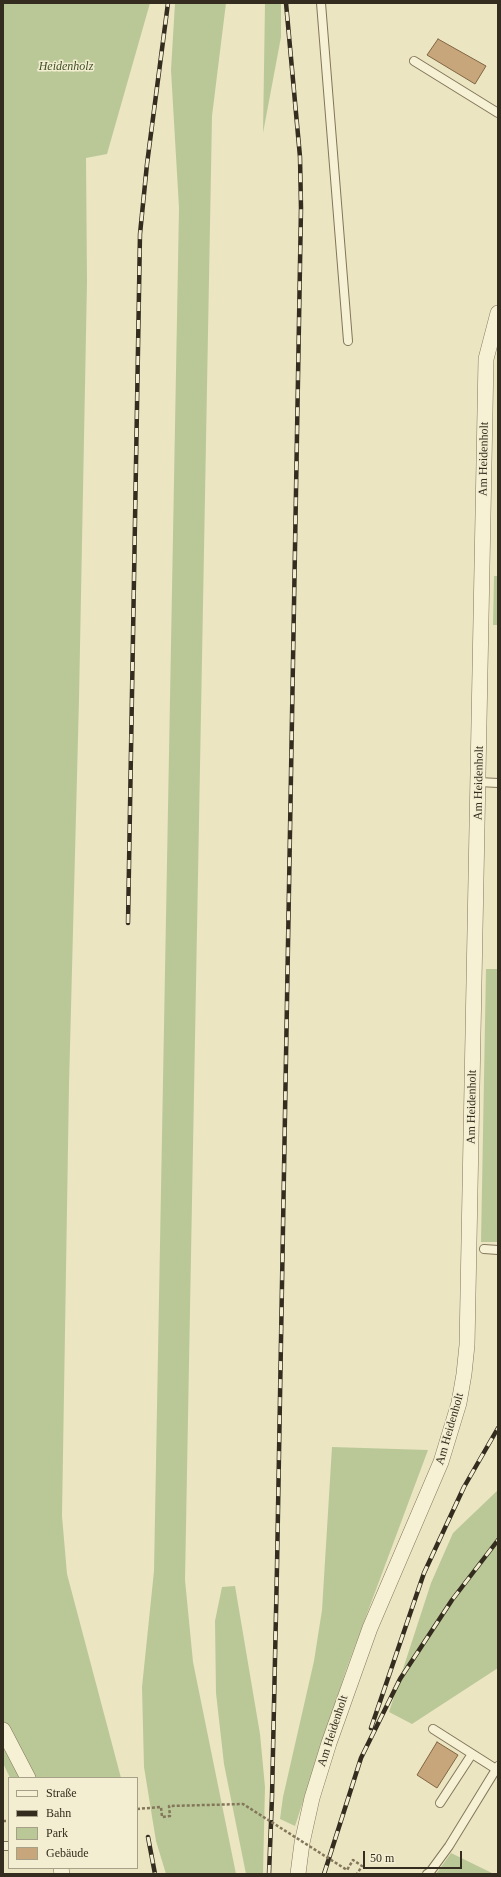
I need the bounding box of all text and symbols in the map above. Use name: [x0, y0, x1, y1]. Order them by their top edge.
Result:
park label: Heidenholz: [39, 60, 93, 74]
street label: Am Heidenholt: [476, 422, 492, 496]
street label: Am Heidenholt: [471, 746, 487, 820]
street label: Am Heidenholt: [464, 1070, 480, 1144]
street label: Am Heidenholt: [433, 1391, 467, 1467]
street label: Am Heidenholt: [315, 1693, 351, 1769]
legend: [8, 1777, 138, 1869]
text: Straße: [46, 1786, 77, 1800]
text: Bahn: [46, 1806, 71, 1820]
text: Park: [46, 1826, 68, 1840]
scale bar: [365, 1843, 464, 1869]
text: Gebäude: [46, 1846, 89, 1860]
text: 50 m: [370, 1851, 394, 1865]

